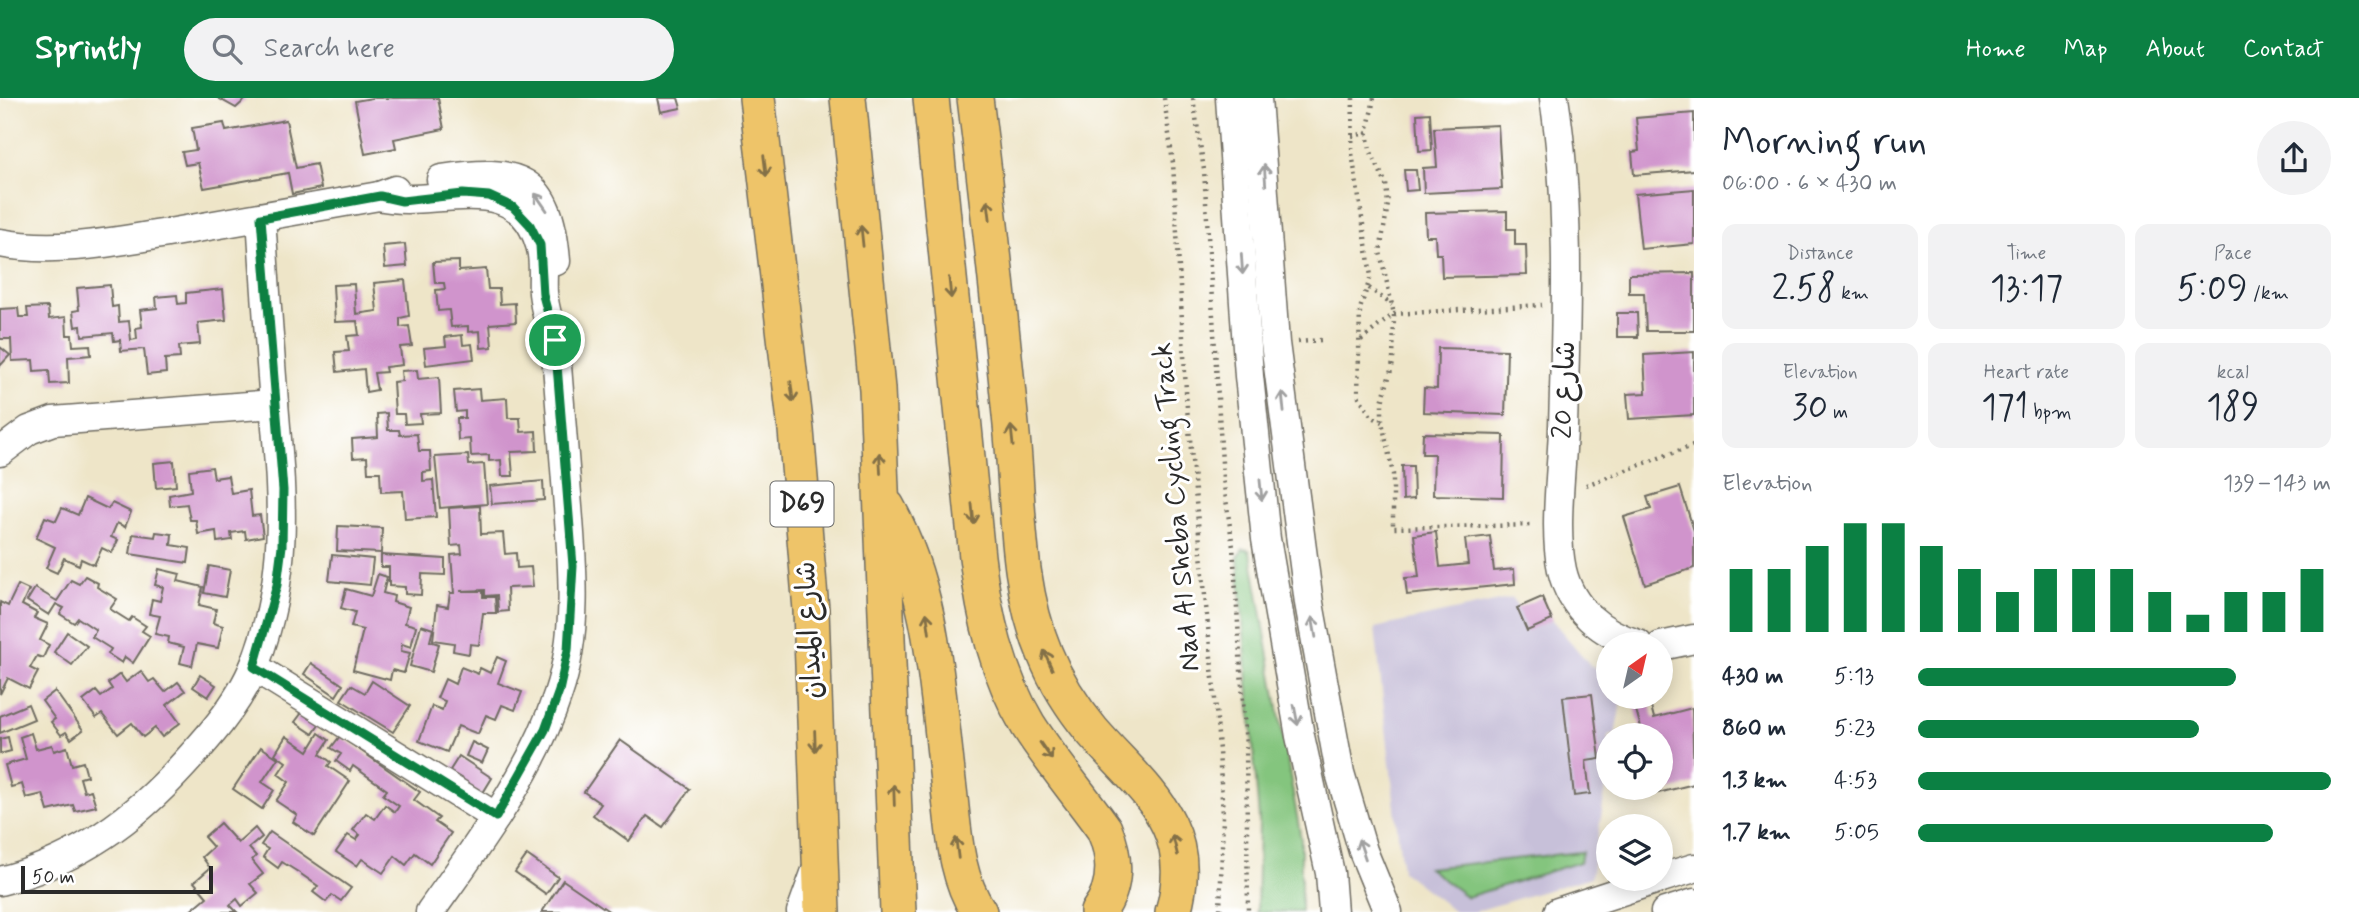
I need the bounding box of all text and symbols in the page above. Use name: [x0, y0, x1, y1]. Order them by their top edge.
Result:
search box: [184, 18, 674, 81]
text: Sprintly: [35, 27, 142, 71]
icon: search: [208, 30, 246, 68]
text: Search here: [264, 32, 395, 66]
text: Home: [1966, 34, 2026, 65]
text: Map: [2064, 34, 2108, 65]
text: About: [2146, 34, 2205, 65]
text: Contact: [2243, 34, 2324, 65]
text: Morning run: [1722, 118, 1927, 167]
button: share: [2257, 121, 2331, 195]
one-way arrow: [759, 154, 772, 177]
one-way arrow: [1258, 164, 1271, 187]
text: 06:00 · 6 × 430 m: [1722, 169, 1897, 199]
one-way arrow: [534, 193, 549, 212]
one-way arrow: [982, 199, 995, 222]
one-way arrow: [855, 225, 868, 248]
text: Distance: [1787, 241, 1854, 266]
text: Time: [2007, 241, 2046, 266]
text: Pace: [2214, 241, 2252, 266]
one-way arrow: [1235, 252, 1248, 275]
text: 2.58: [1771, 266, 1836, 312]
text: 13:17: [1990, 266, 2063, 312]
text: 5:09: [2177, 266, 2248, 312]
one-way arrow: [944, 276, 957, 299]
text: km: [1836, 281, 1869, 306]
text: /km: [2248, 281, 2289, 306]
pin: [525, 310, 585, 370]
icon: arrive: [536, 321, 574, 359]
street label: شارع 20: [1545, 340, 1585, 440]
street label: Nad Al Sheba Cycling Track: [1144, 341, 1213, 673]
text: Elevation: [1783, 360, 1858, 385]
text: Heart rate: [1984, 360, 2069, 385]
text: kcal: [2217, 360, 2249, 385]
one-way arrow: [785, 380, 798, 403]
text: 30: [1792, 385, 1828, 431]
text: 171: [1981, 385, 2028, 431]
text: 189: [2206, 385, 2259, 431]
one-way arrow: [1276, 391, 1289, 413]
text: m: [1828, 400, 1848, 425]
text: bpm: [2028, 400, 2072, 425]
one-way arrow: [1005, 426, 1018, 448]
one-way arrow: [874, 451, 887, 474]
text: Elevation: [1722, 469, 1813, 499]
text: 139–143 m: [2223, 469, 2331, 499]
one-way arrow: [1254, 479, 1267, 501]
road number: D69: [770, 482, 834, 526]
one-way arrow: [967, 502, 980, 525]
street label: شارع الميدان: [788, 560, 832, 700]
one-way arrow: [921, 612, 934, 634]
one-way arrow: [1307, 616, 1320, 639]
north arrow: [1596, 632, 1673, 709]
map controls: [1596, 632, 1673, 891]
one-way arrow: [1041, 649, 1054, 671]
text: 430 m: [1722, 662, 1783, 692]
text: 5:13: [1834, 662, 1874, 692]
one-way arrow: [1290, 703, 1303, 726]
text: 860 m: [1722, 714, 1786, 744]
text: 5:23: [1834, 714, 1875, 744]
button: locate: [1596, 723, 1673, 800]
one-way arrow: [809, 729, 822, 752]
one-way arrow: [1039, 741, 1053, 760]
text: 1.3 km: [1722, 766, 1787, 796]
text: 4:53: [1834, 766, 1877, 796]
one-way arrow: [887, 784, 900, 807]
button: layers: [1596, 814, 1673, 891]
text: 1.7 km: [1722, 818, 1791, 848]
text: 5:05: [1834, 818, 1879, 848]
one-way arrow: [1168, 834, 1181, 857]
one-way arrow: [950, 837, 963, 860]
one-way arrow: [1355, 838, 1367, 860]
scale bar: [21, 863, 214, 895]
text: 50 m: [32, 865, 75, 890]

